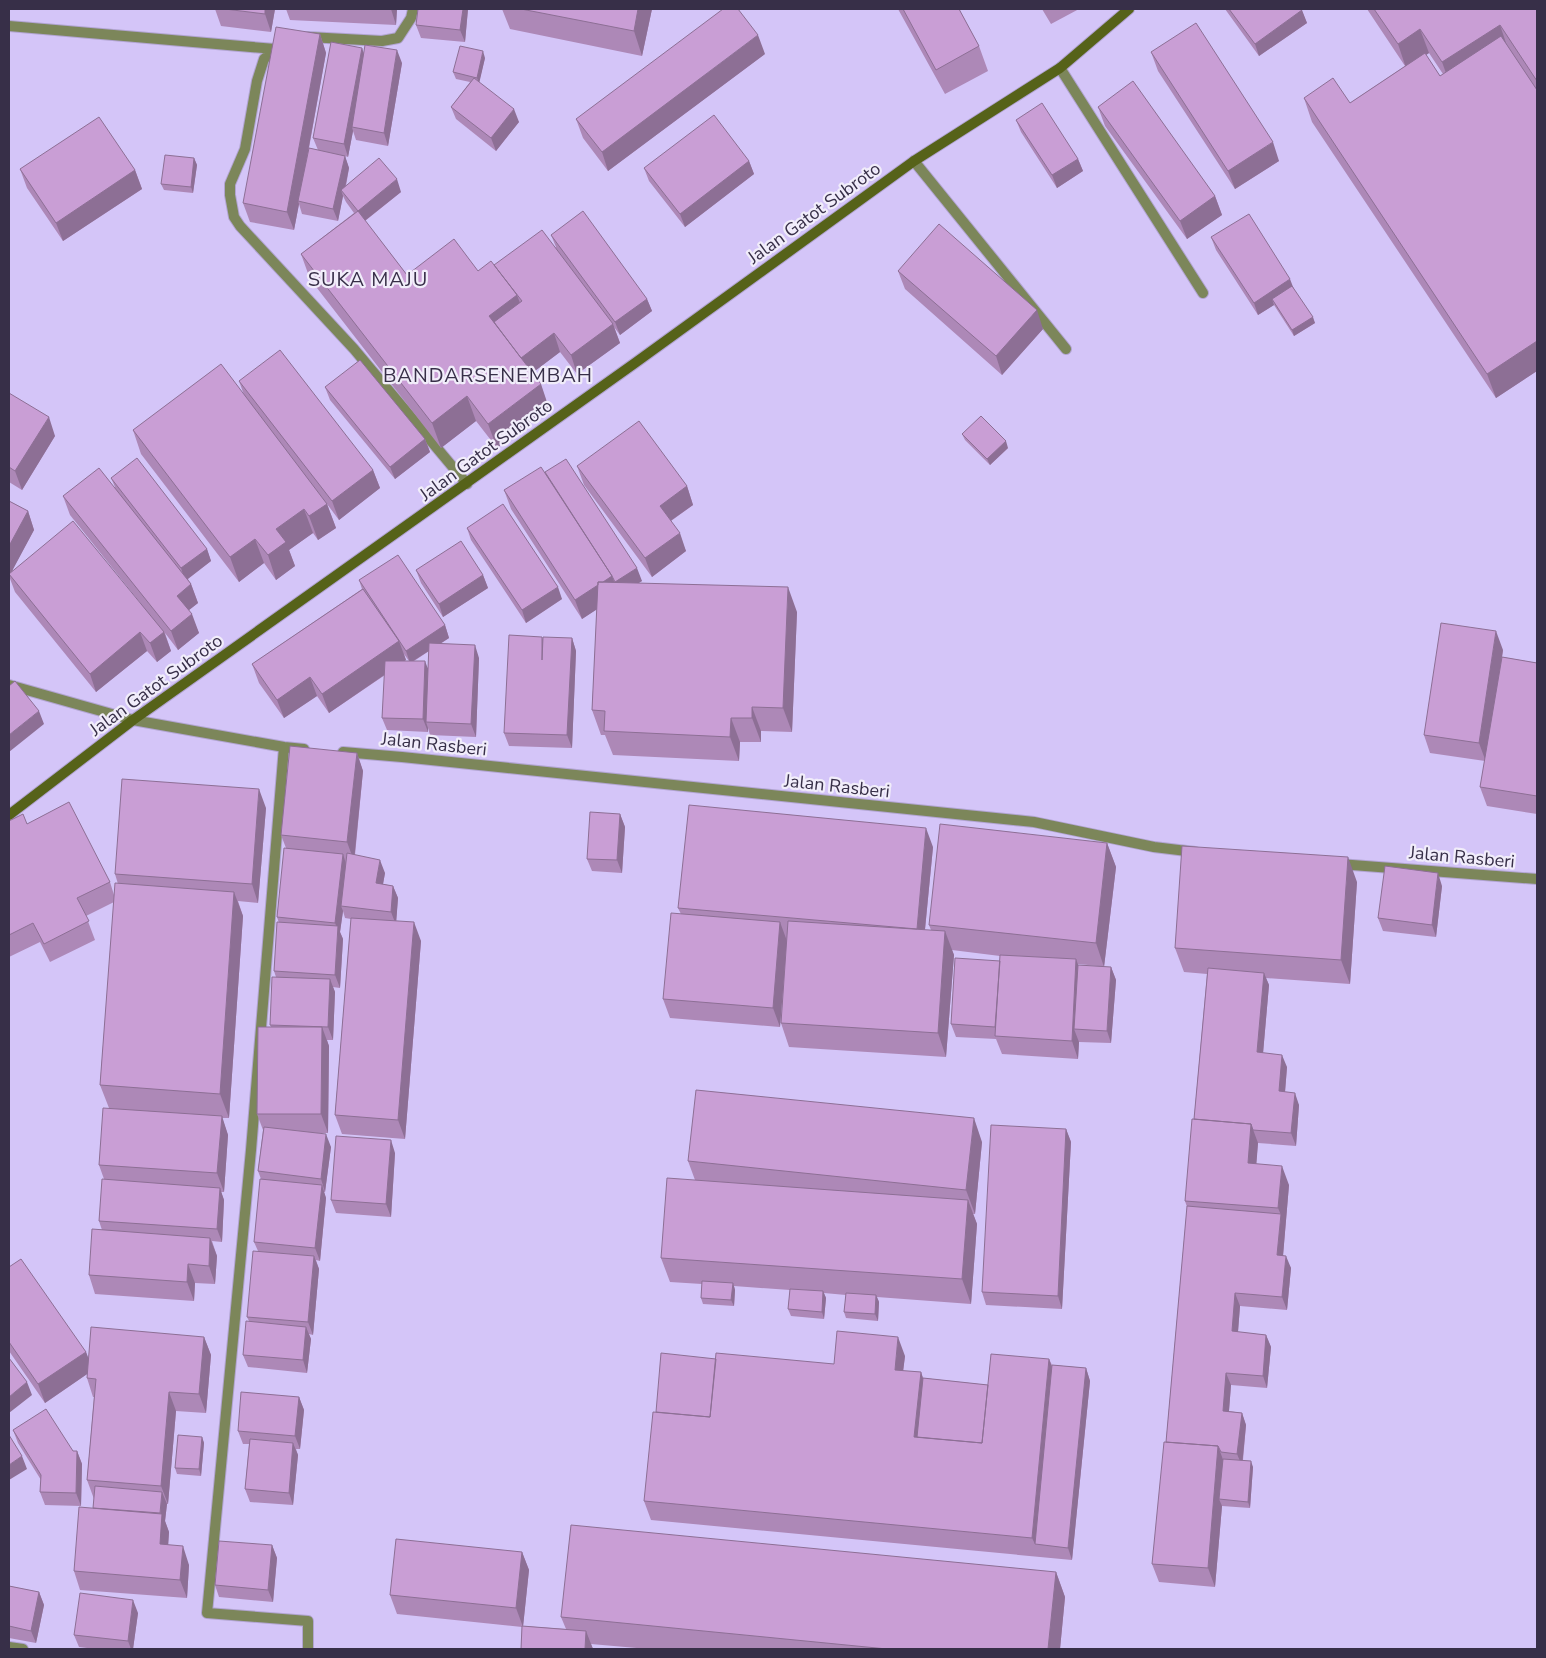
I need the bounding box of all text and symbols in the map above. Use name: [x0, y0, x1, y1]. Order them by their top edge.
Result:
street label: Jalan Gatot Subroto: [742, 157, 885, 270]
district label: SUKA MAJU: [308, 266, 428, 293]
district label: BANDARSENEMBAH: [383, 362, 593, 389]
street label: Jalan Gatot Subroto: [414, 394, 557, 507]
street label: Jalan Gatot Subroto: [84, 629, 227, 742]
street label: Jalan Rasberi: [379, 726, 488, 761]
street label: Jalan Rasberi: [782, 768, 891, 803]
street label: Jalan Rasberi: [1407, 840, 1516, 874]

